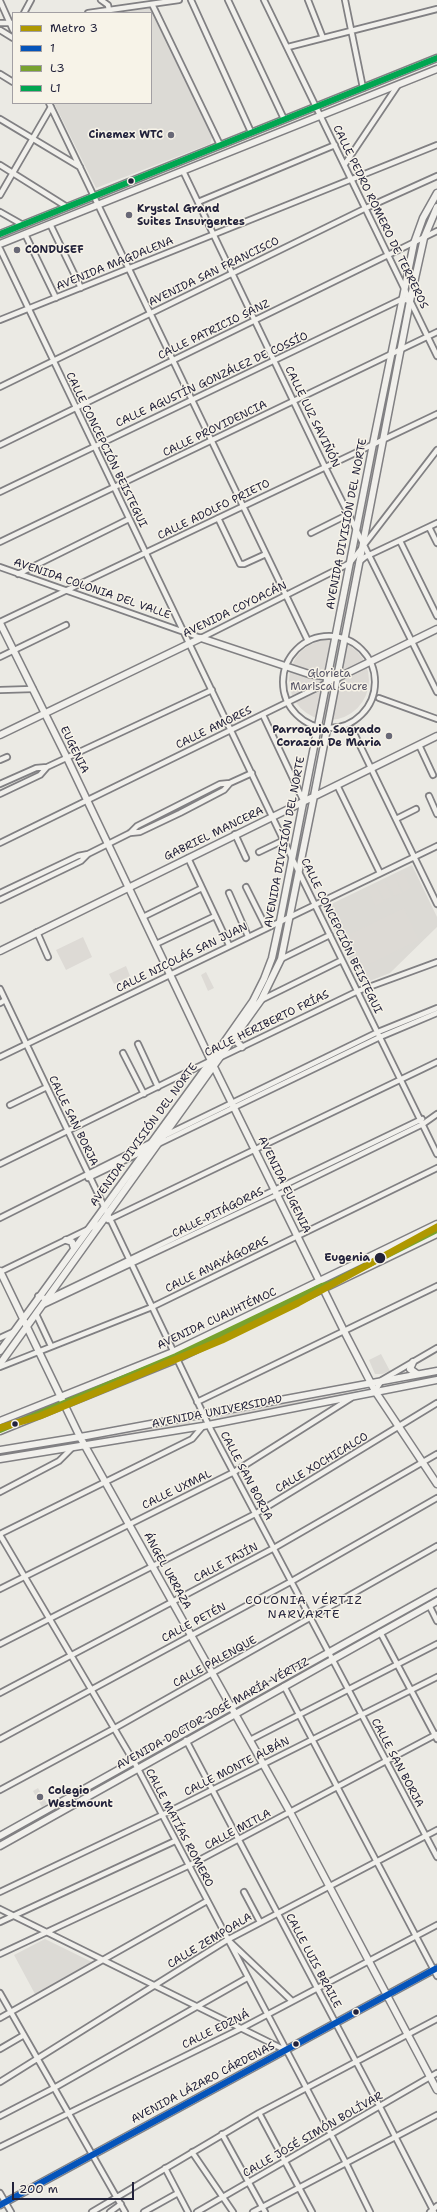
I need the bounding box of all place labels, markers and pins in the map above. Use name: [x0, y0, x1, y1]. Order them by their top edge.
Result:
place label: Cinemex WTC: [89, 128, 163, 142]
marker: Cinemex WTC: [166, 130, 176, 140]
unlabelled marker: [126, 176, 136, 186]
place label: Krystal Grand Suites Insurgentes: [137, 202, 245, 228]
marker: Krystal Grand Suites Insurgentes: [124, 210, 134, 220]
place label: CONDUSEF: [25, 243, 84, 257]
marker: CONDUSEF: [12, 245, 22, 255]
place label: Parroquia Sagrado Corazon De Maria: [272, 723, 381, 749]
marker: Parroquia Sagrado Corazon De Maria: [384, 731, 394, 741]
place label: Eugenia: [324, 1251, 370, 1265]
marker: Eugenia: [373, 1251, 387, 1265]
unlabelled marker: [10, 1419, 20, 1429]
place label: Colegio Westmount: [48, 1784, 113, 1810]
marker: Colegio Westmount: [35, 1792, 45, 1802]
unlabelled marker: [351, 2007, 361, 2017]
unlabelled marker: [291, 2039, 301, 2049]

